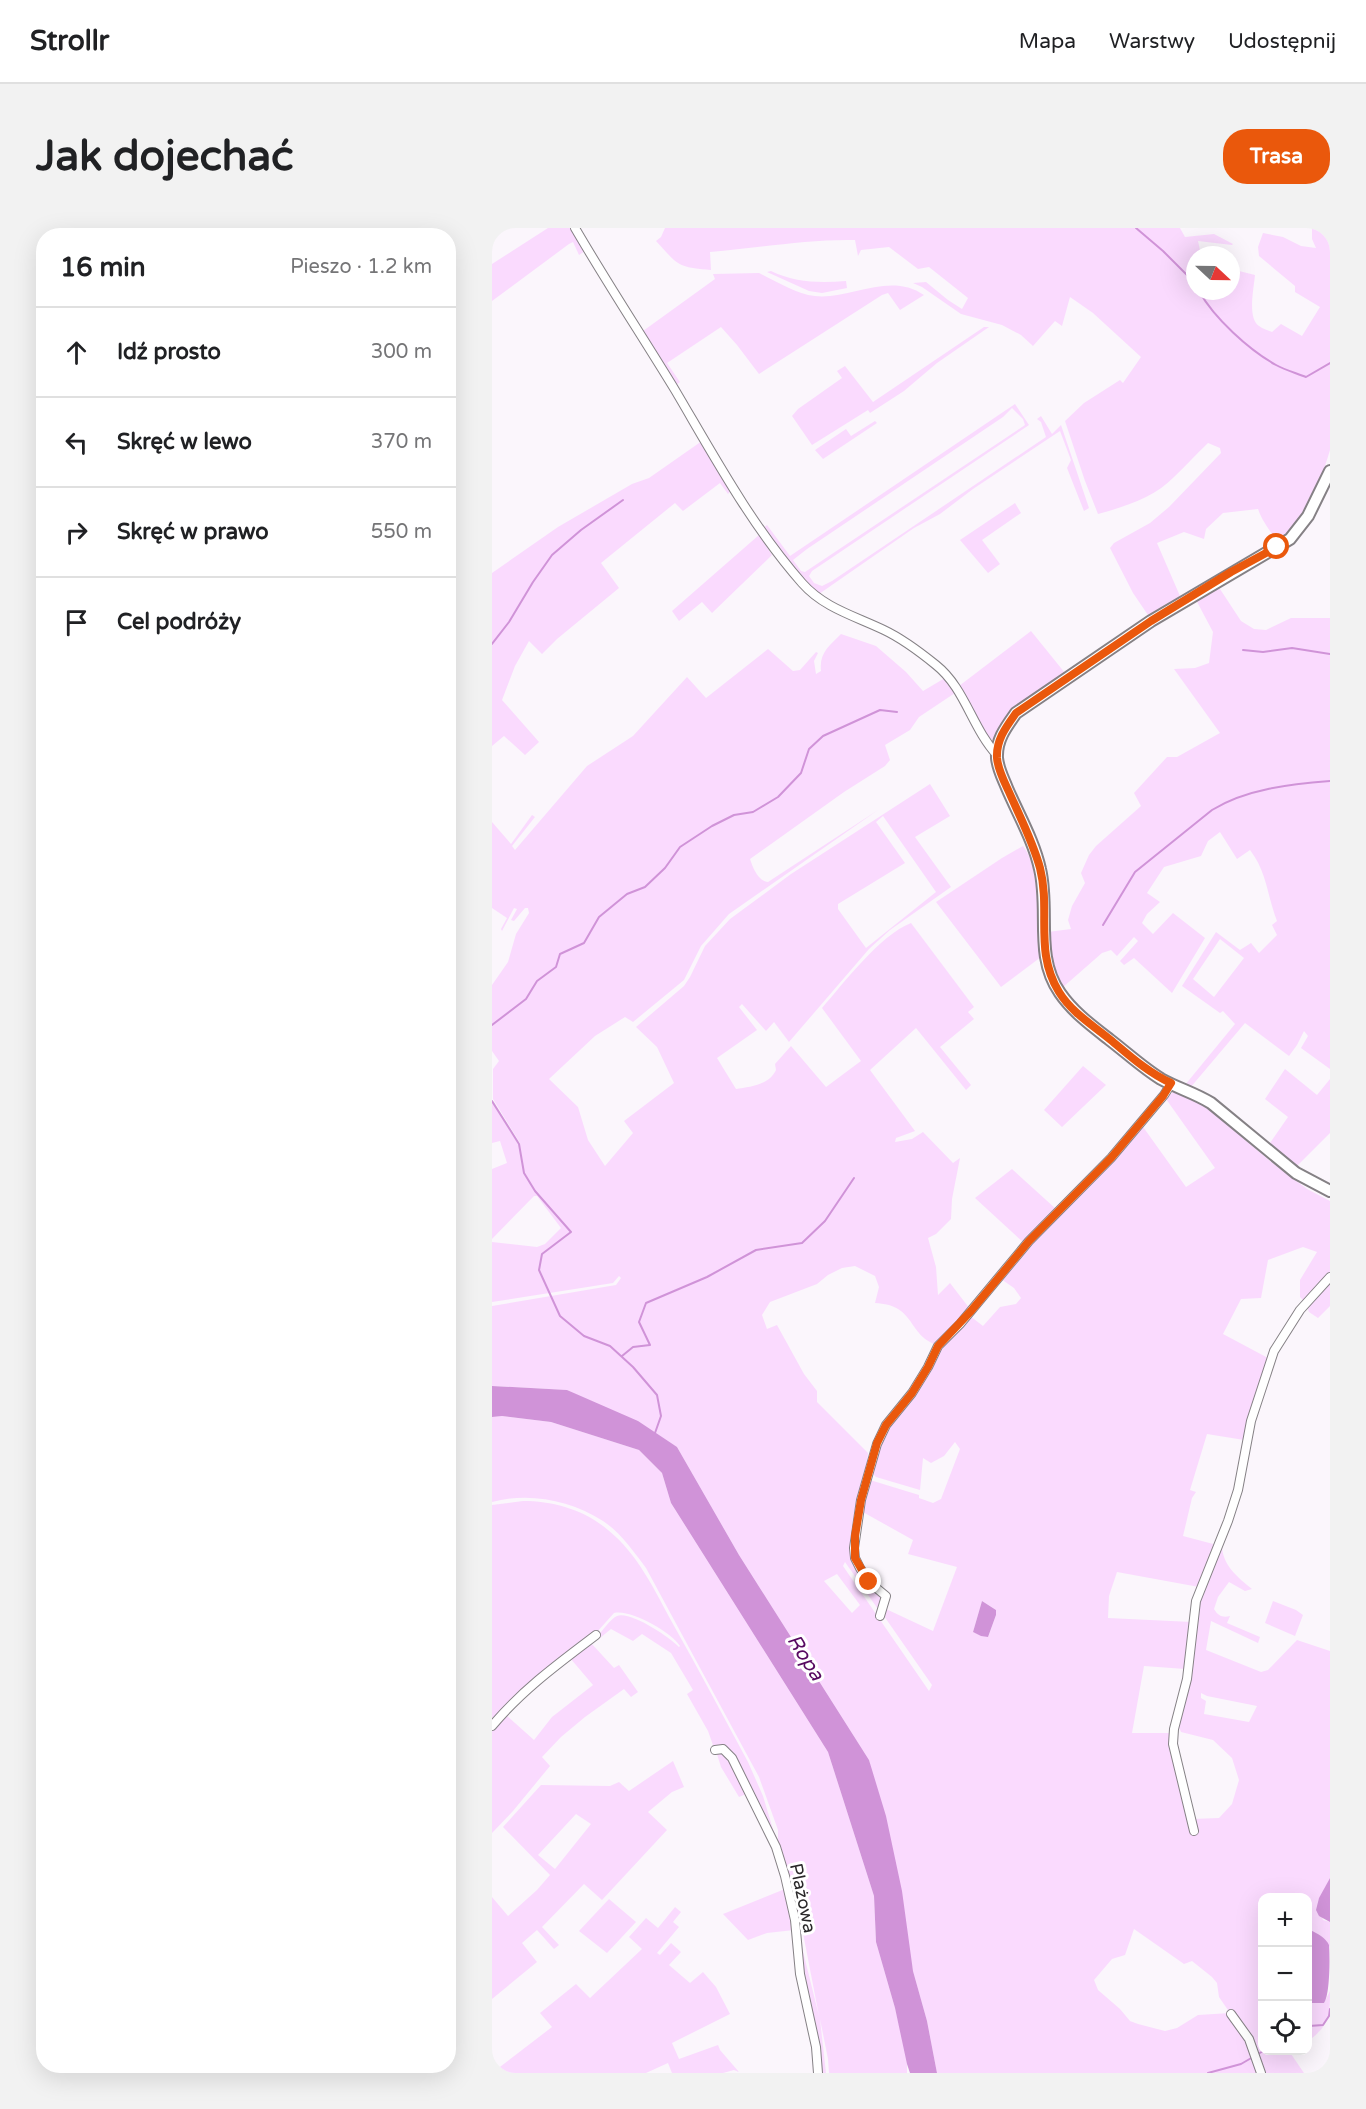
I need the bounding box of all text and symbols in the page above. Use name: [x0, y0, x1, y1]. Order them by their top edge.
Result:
text: Strollr: [30, 24, 109, 58]
text: Mapa: [1019, 29, 1076, 54]
text: Warstwy: [1109, 29, 1195, 54]
text: Udostępnij: [1228, 29, 1336, 54]
button: Trasa: [1223, 129, 1330, 184]
text: Jak dojechać: [36, 131, 293, 182]
north arrow: [1186, 246, 1240, 300]
text: 16 min: [60, 252, 146, 283]
text: Pieszo · 1.2 km: [290, 255, 432, 279]
icon: ahead: [60, 336, 93, 369]
text: Idź prosto: [117, 339, 221, 365]
text: 300 m: [371, 340, 432, 364]
icon: left: [60, 426, 93, 459]
text: Skręć w lewo: [117, 429, 252, 455]
text: 370 m: [371, 430, 432, 454]
icon: right: [60, 516, 93, 549]
text: Skręć w prawo: [117, 519, 269, 545]
text: 550 m: [371, 520, 432, 544]
route start: [1263, 533, 1289, 559]
icon: arrive: [60, 606, 93, 639]
text: Cel podróży: [117, 609, 241, 635]
route end: [855, 1568, 881, 1594]
water label: Ropa: [782, 1630, 829, 1686]
street label: Plażowa: [785, 1861, 821, 1935]
map controls: [1258, 1893, 1312, 2055]
button: +: [1258, 1893, 1312, 1947]
button: −: [1258, 1947, 1312, 2001]
button: locate: [1258, 2001, 1312, 2055]

